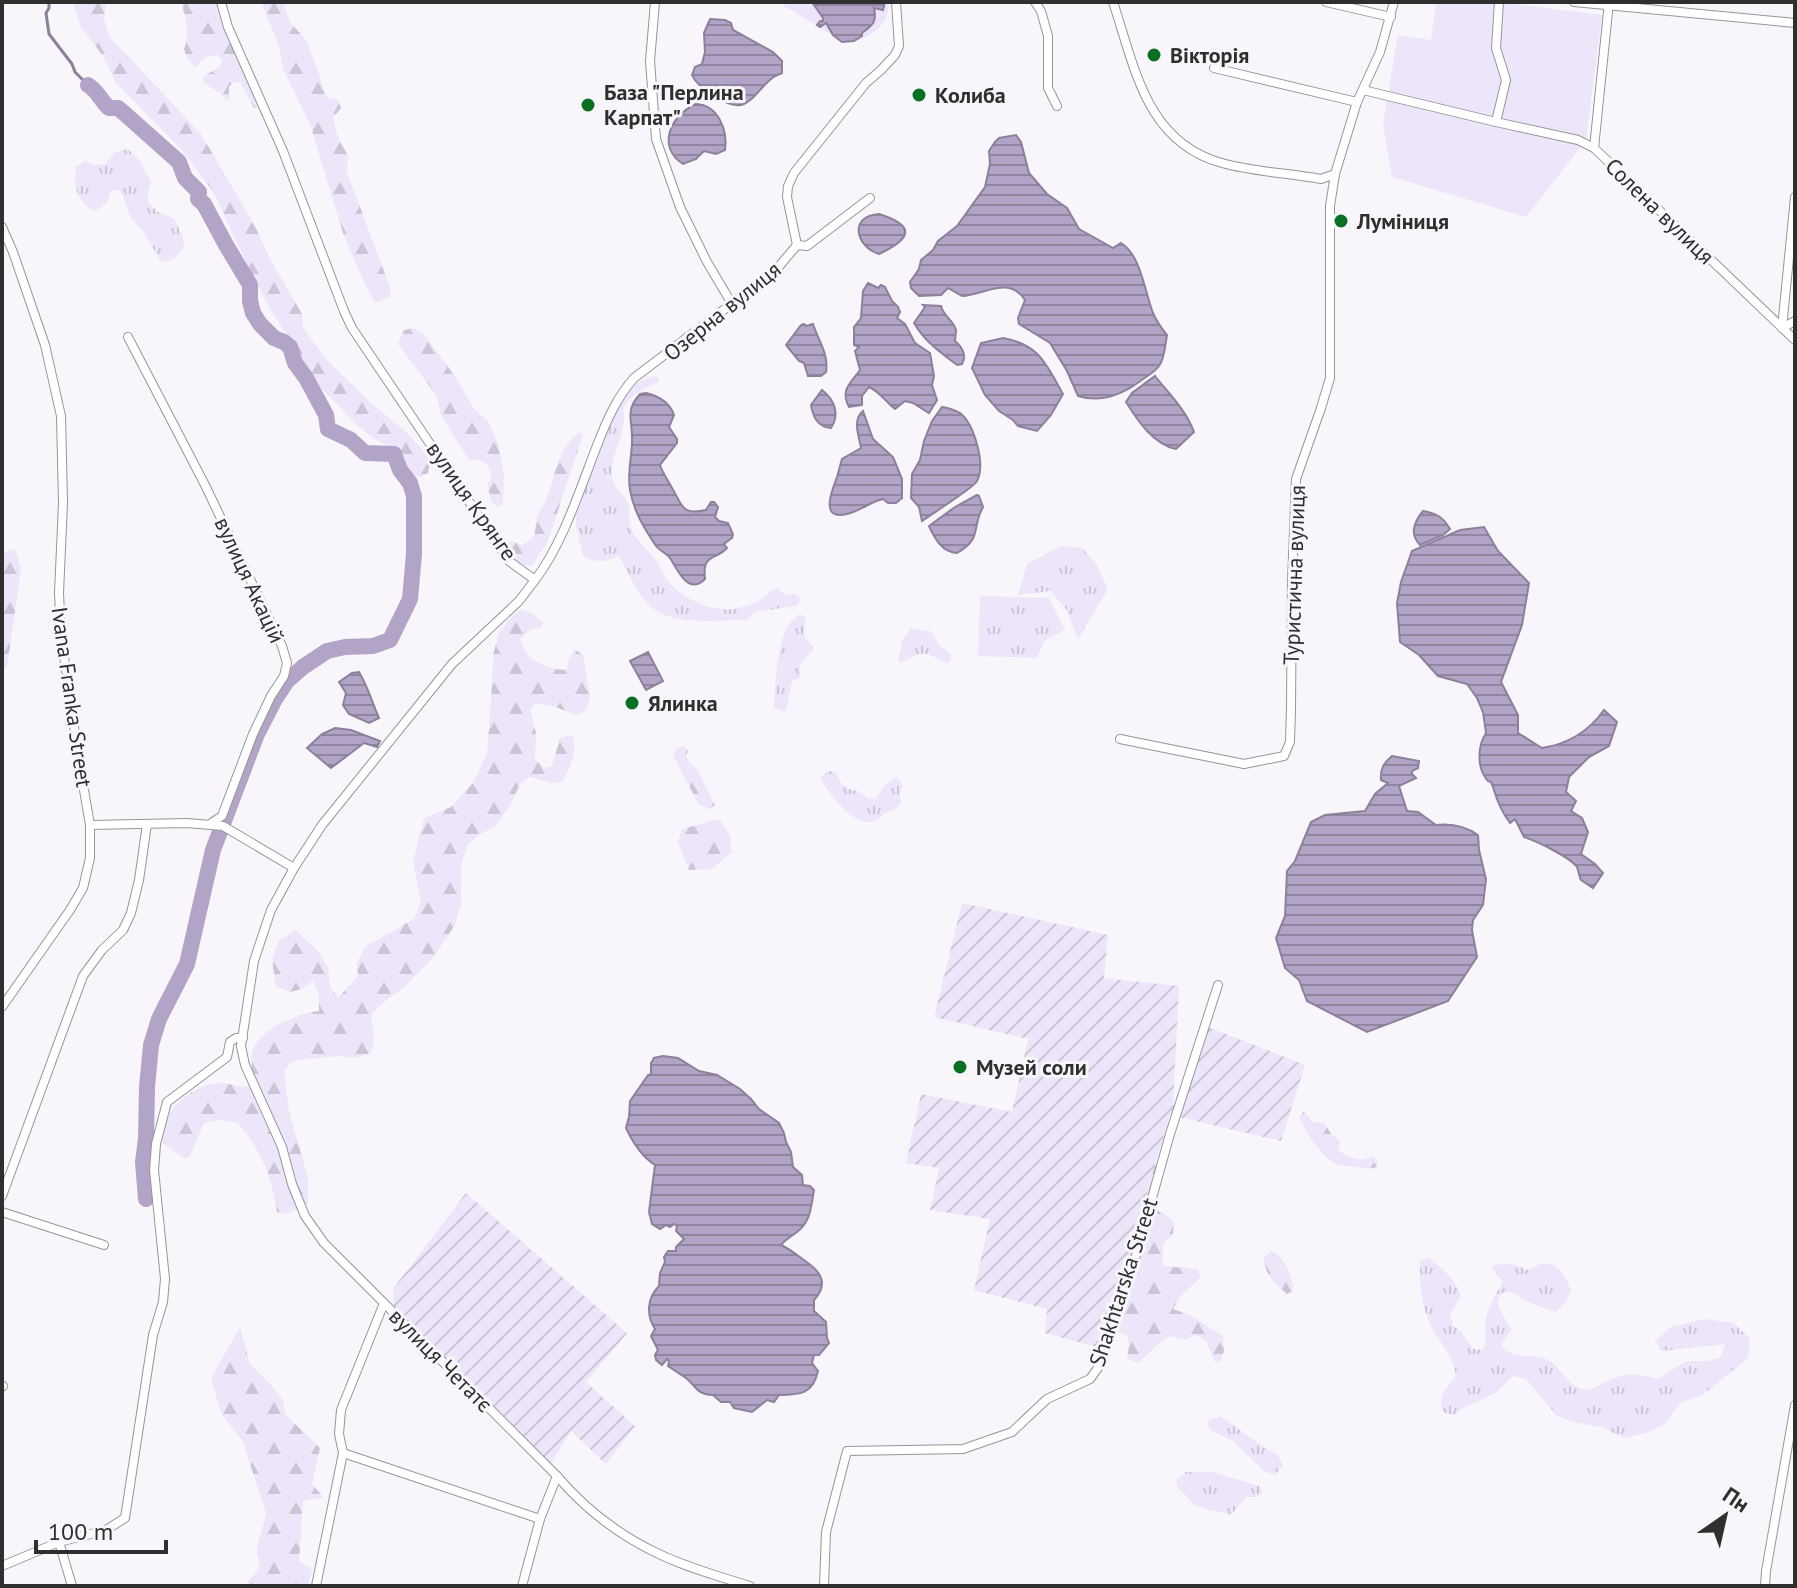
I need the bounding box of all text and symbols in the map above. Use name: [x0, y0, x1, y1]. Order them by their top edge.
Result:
place label: Вікторія: [1170, 41, 1249, 69]
marker: Вікторія: [1145, 46, 1163, 64]
place label: База "Перлина Карпат": [604, 78, 744, 131]
place label: Колиба: [935, 81, 1006, 109]
marker: Колиба: [910, 86, 928, 104]
marker: База "Перлина Карпат": [579, 96, 597, 114]
street label: Солена вулиця: [1600, 152, 1720, 270]
place label: Луміниця: [1356, 207, 1449, 235]
marker: Луміниця: [1332, 212, 1350, 230]
street label: Озерна вулиця: [658, 255, 786, 367]
street label: вулиця Крянге: [421, 436, 523, 566]
street label: Туристична вулиця: [1277, 485, 1311, 665]
street label: вулиця Акацій: [209, 512, 291, 648]
street label: Ivana Franka Street: [45, 605, 99, 790]
place label: Ялинка: [648, 689, 718, 717]
marker: Ялинка: [623, 694, 641, 712]
place label: Музей соли: [976, 1053, 1087, 1081]
marker: Музей соли: [951, 1058, 969, 1076]
street label: Shakhtarska Street: [1083, 1194, 1164, 1370]
street label: вулиця Четатє: [383, 1302, 499, 1418]
north arrow: [1685, 1476, 1765, 1556]
text: Пн: [1718, 1481, 1755, 1518]
scale bar: [36, 1504, 166, 1554]
text: 100 m: [48, 1516, 113, 1547]

